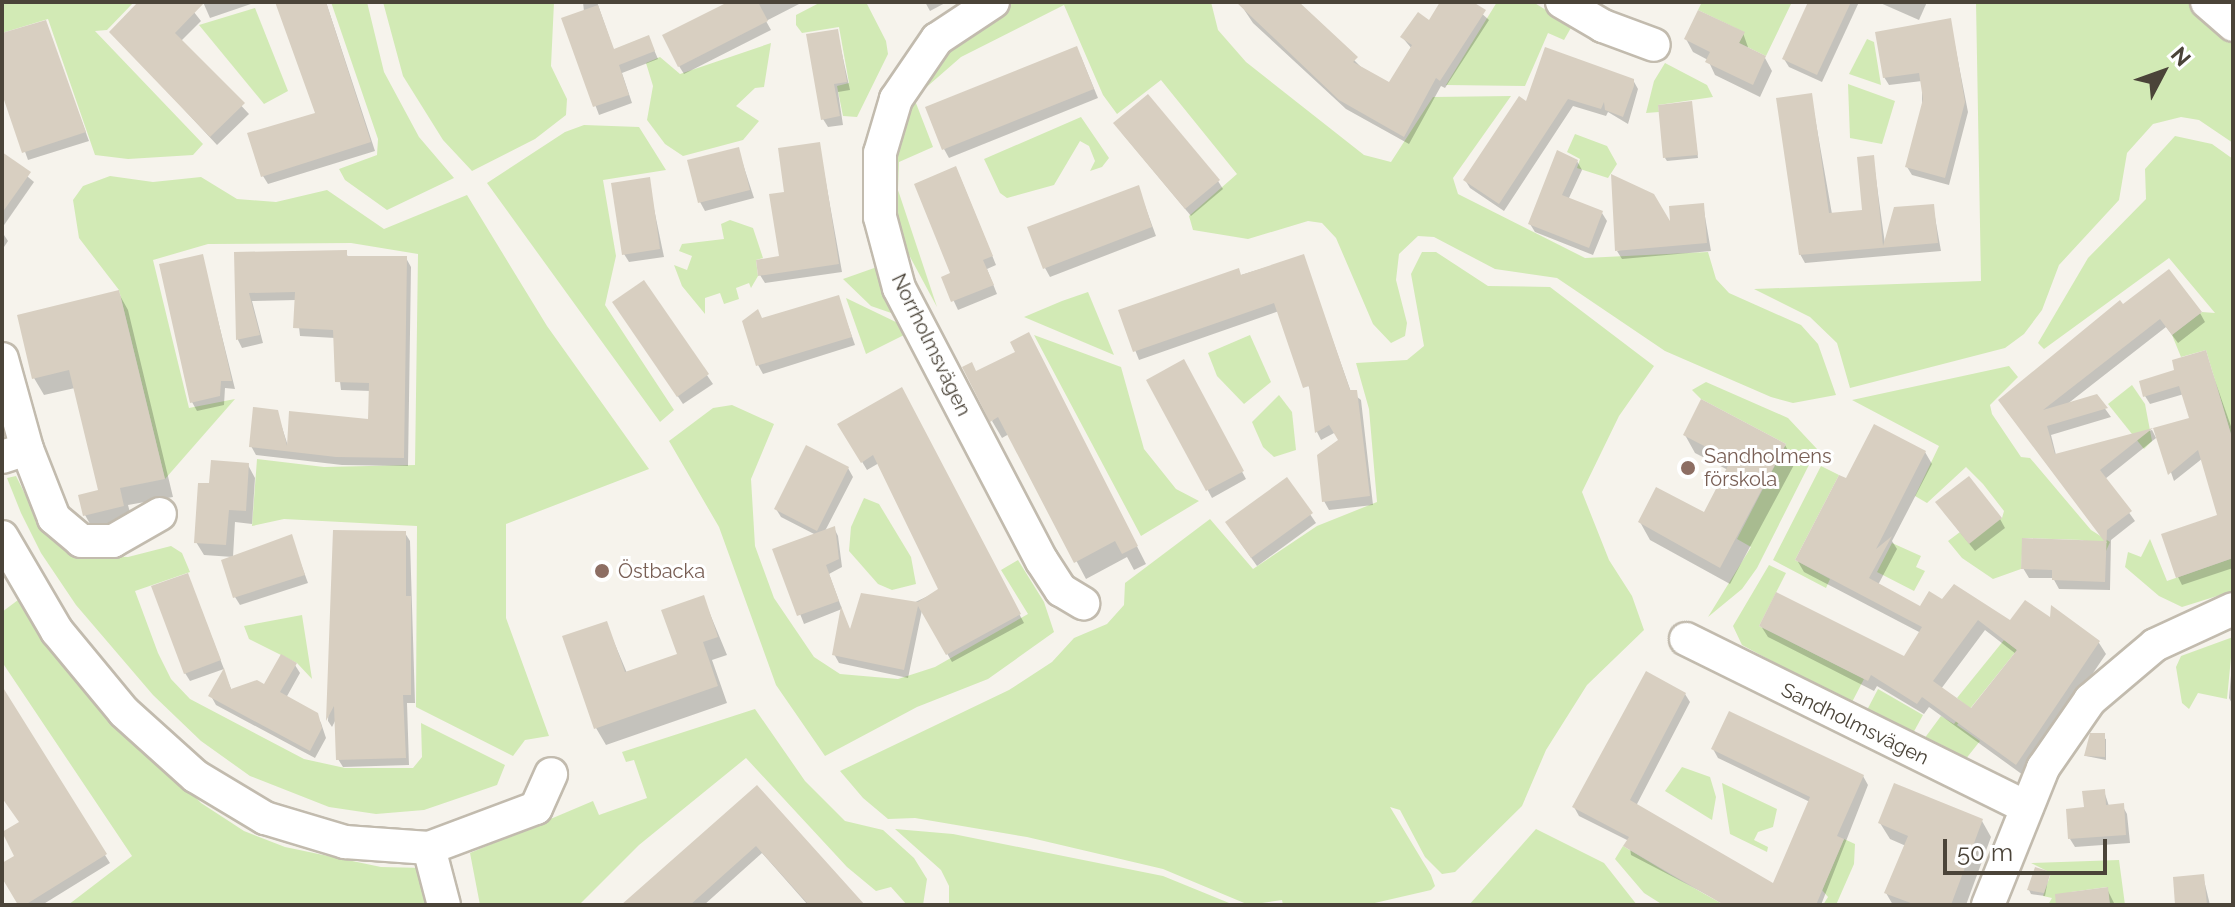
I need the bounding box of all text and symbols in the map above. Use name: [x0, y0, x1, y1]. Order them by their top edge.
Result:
north arrow: [2123, 32, 2203, 112]
text: N: [2166, 41, 2196, 71]
street label: Norrholmsvägen: [886, 270, 976, 420]
place label: Sandholmens förskola: [1704, 444, 1832, 491]
marker: Sandholmens förskola: [1679, 459, 1697, 477]
place label: Östbacka: [618, 559, 705, 583]
marker: Östbacka: [593, 562, 611, 580]
street label: Sandholmsvägen: [1777, 678, 1933, 770]
scale bar: [1947, 823, 2111, 873]
text: 50 m: [1957, 838, 2013, 867]

